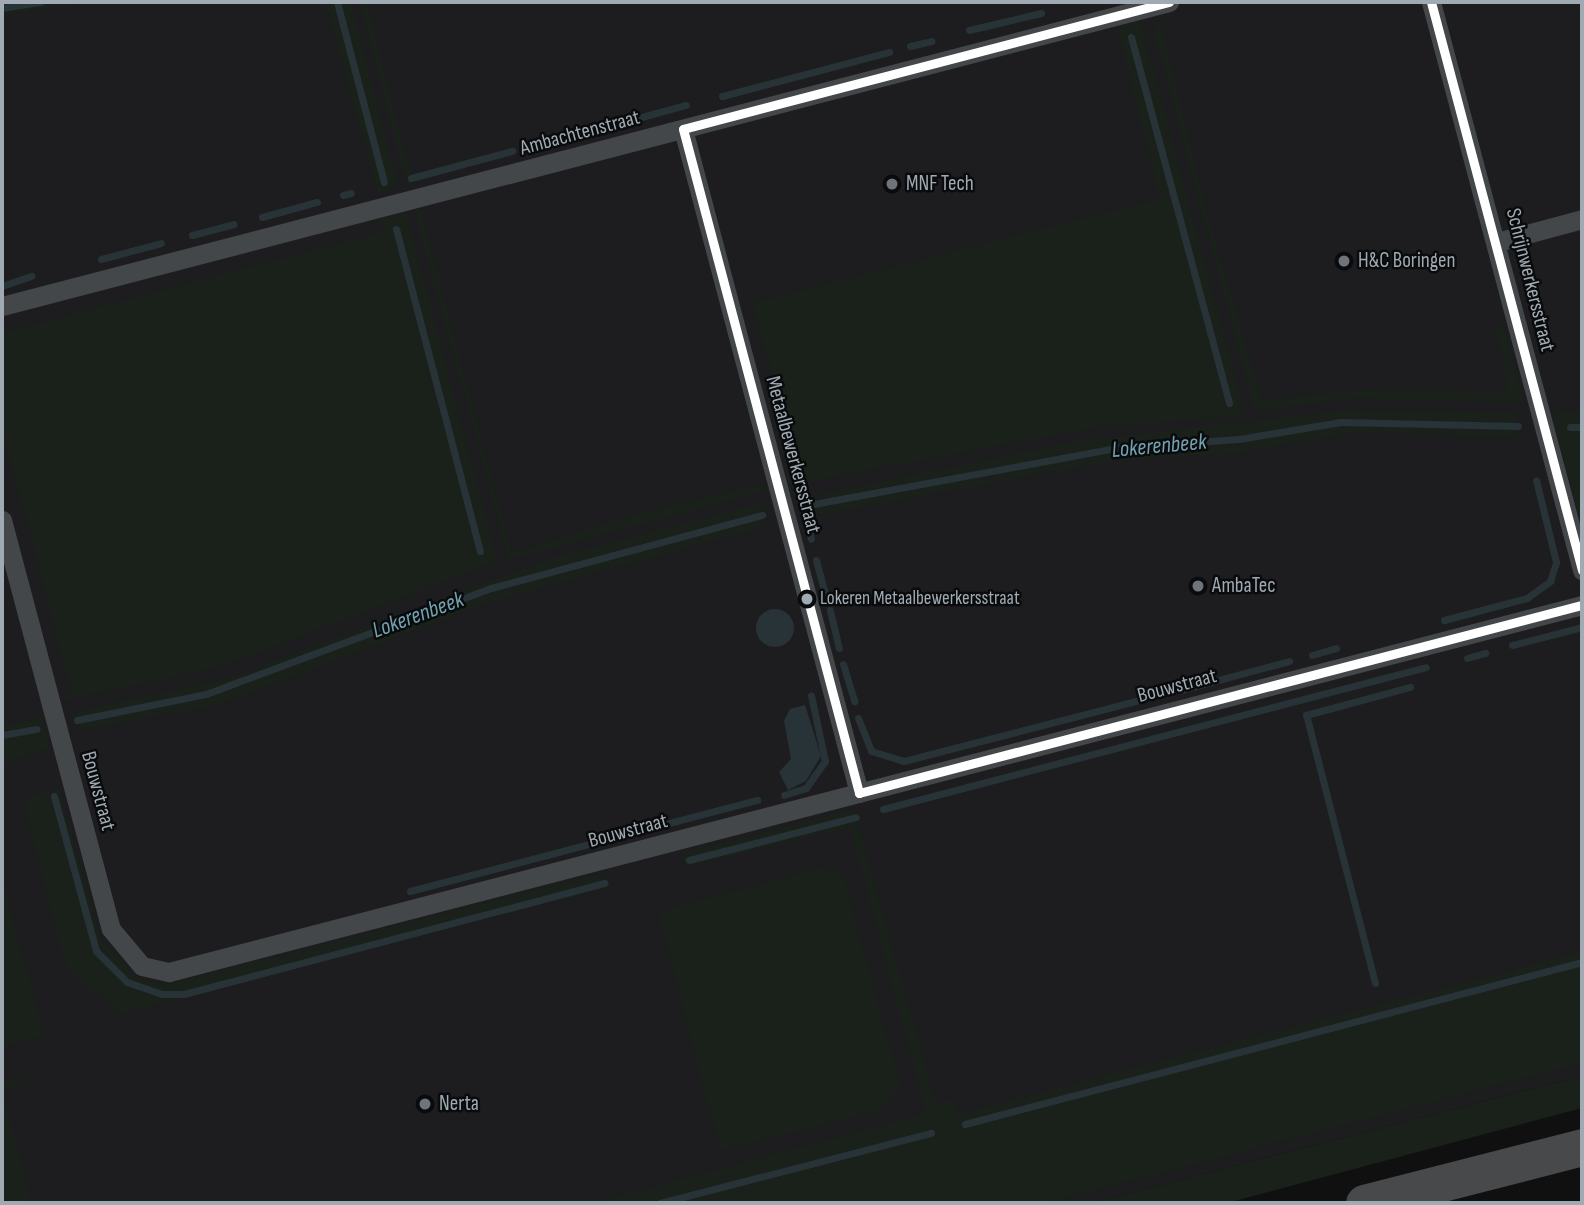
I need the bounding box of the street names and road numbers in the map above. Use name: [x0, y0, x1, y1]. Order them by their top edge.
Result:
street label: Ambachtenstraat: [517, 105, 643, 161]
street label: Schrijnwerkersstraat: [1500, 206, 1560, 354]
street label: Metaalbewerkersstraat: [760, 374, 826, 536]
street label: Bouwstraat: [1135, 663, 1219, 709]
street label: Bouwstraat: [75, 749, 121, 833]
street label: Bouwstraat: [586, 808, 670, 854]

